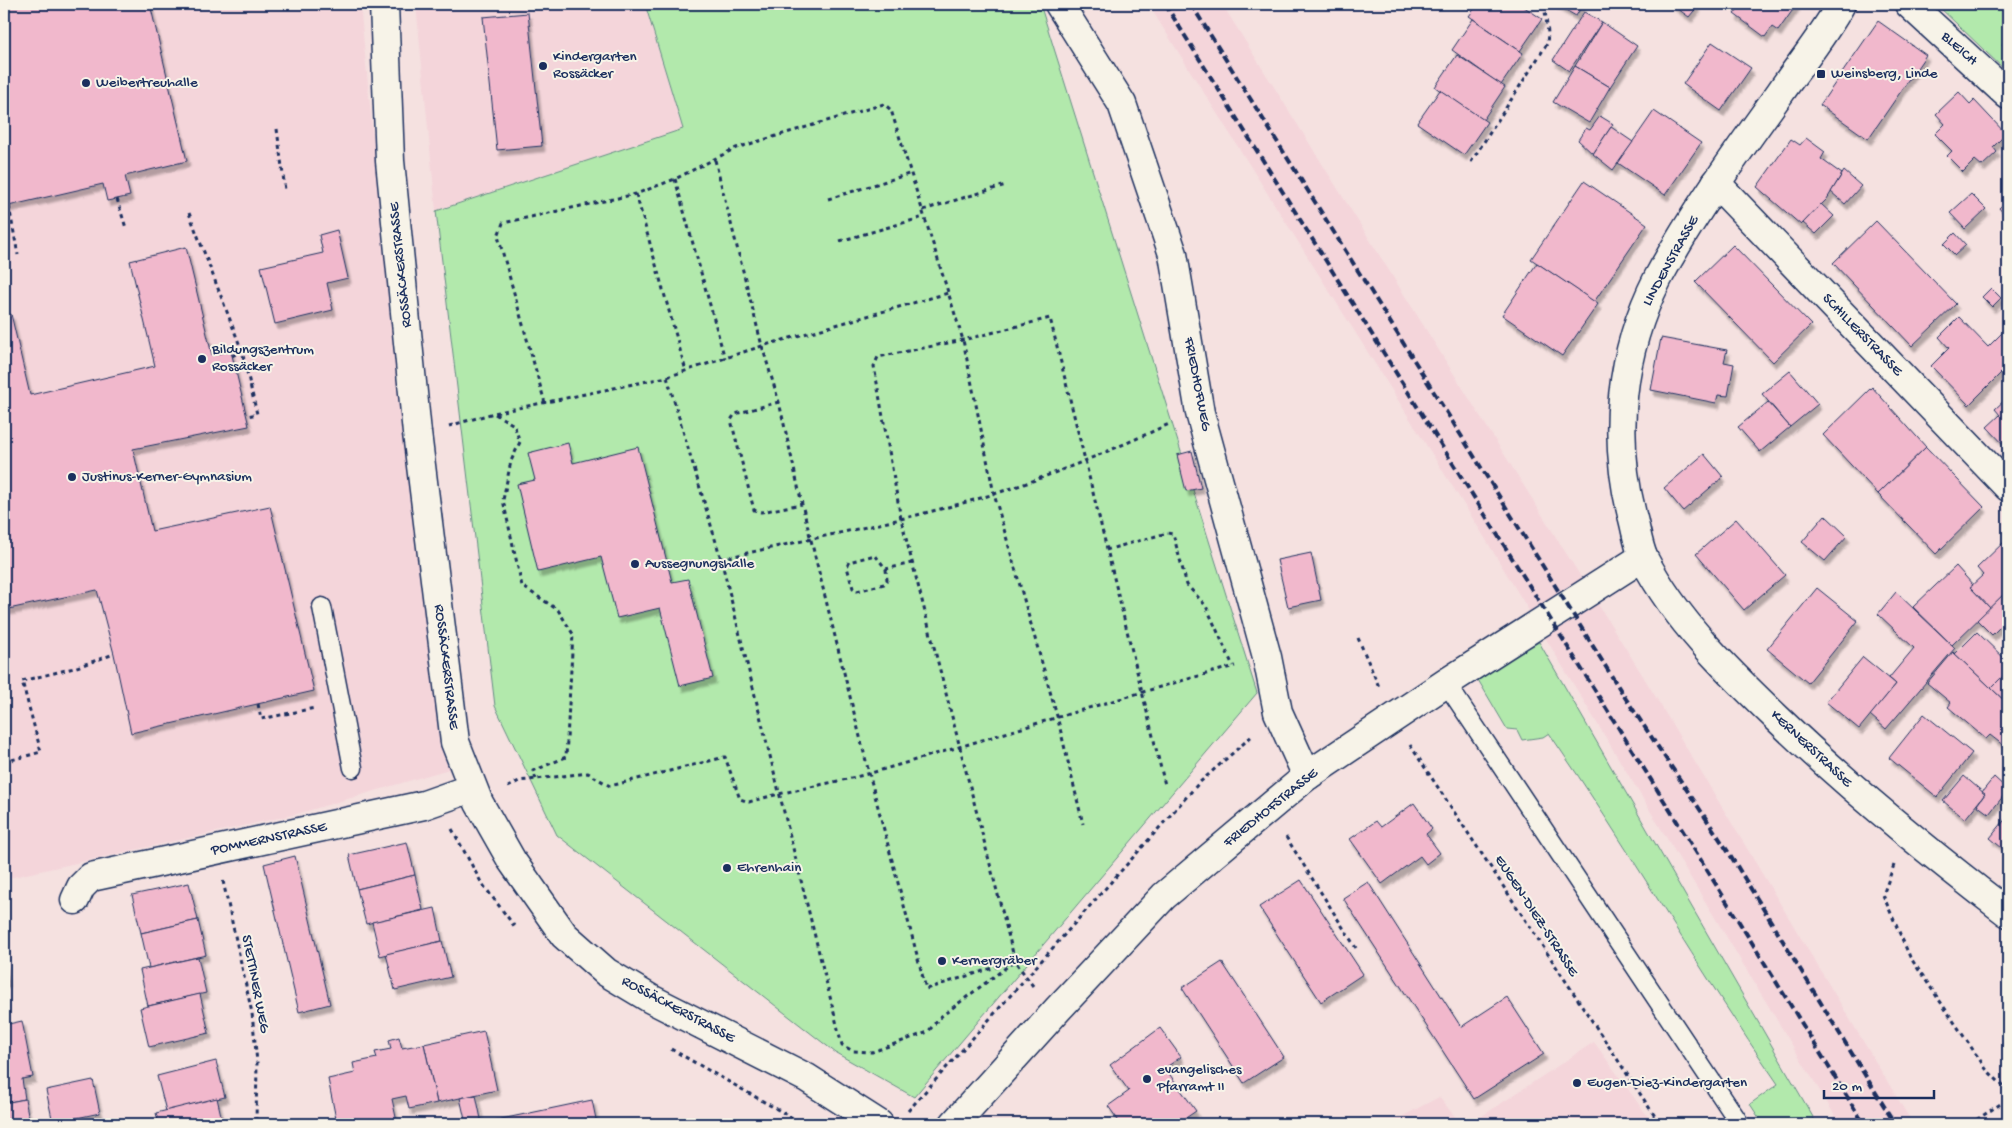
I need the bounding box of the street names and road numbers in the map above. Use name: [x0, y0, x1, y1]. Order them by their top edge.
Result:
street label: BLEICH: [1936, 27, 1981, 70]
street label: ROSSÄCKERSTRASSE: [385, 201, 417, 329]
street label: LINDENSTRASSE: [1639, 212, 1704, 309]
street label: SCHILLERSTRASSE: [1818, 290, 1906, 381]
street label: FRIEDHOFWEG: [1179, 335, 1215, 433]
street label: ROSSÄCKERSTRASSE: [429, 603, 463, 731]
street label: KERNERSTRASSE: [1766, 707, 1856, 792]
street label: FRIEDHOFSTRASSE: [1219, 764, 1322, 852]
street label: POMMERNSTRASSE: [209, 818, 329, 860]
street label: EUGEN-DIEZ-STRASSE: [1490, 852, 1582, 981]
street label: STETTINER WEG: [237, 934, 273, 1035]
street label: ROSSÄCKERSTRASSE: [618, 972, 738, 1048]

